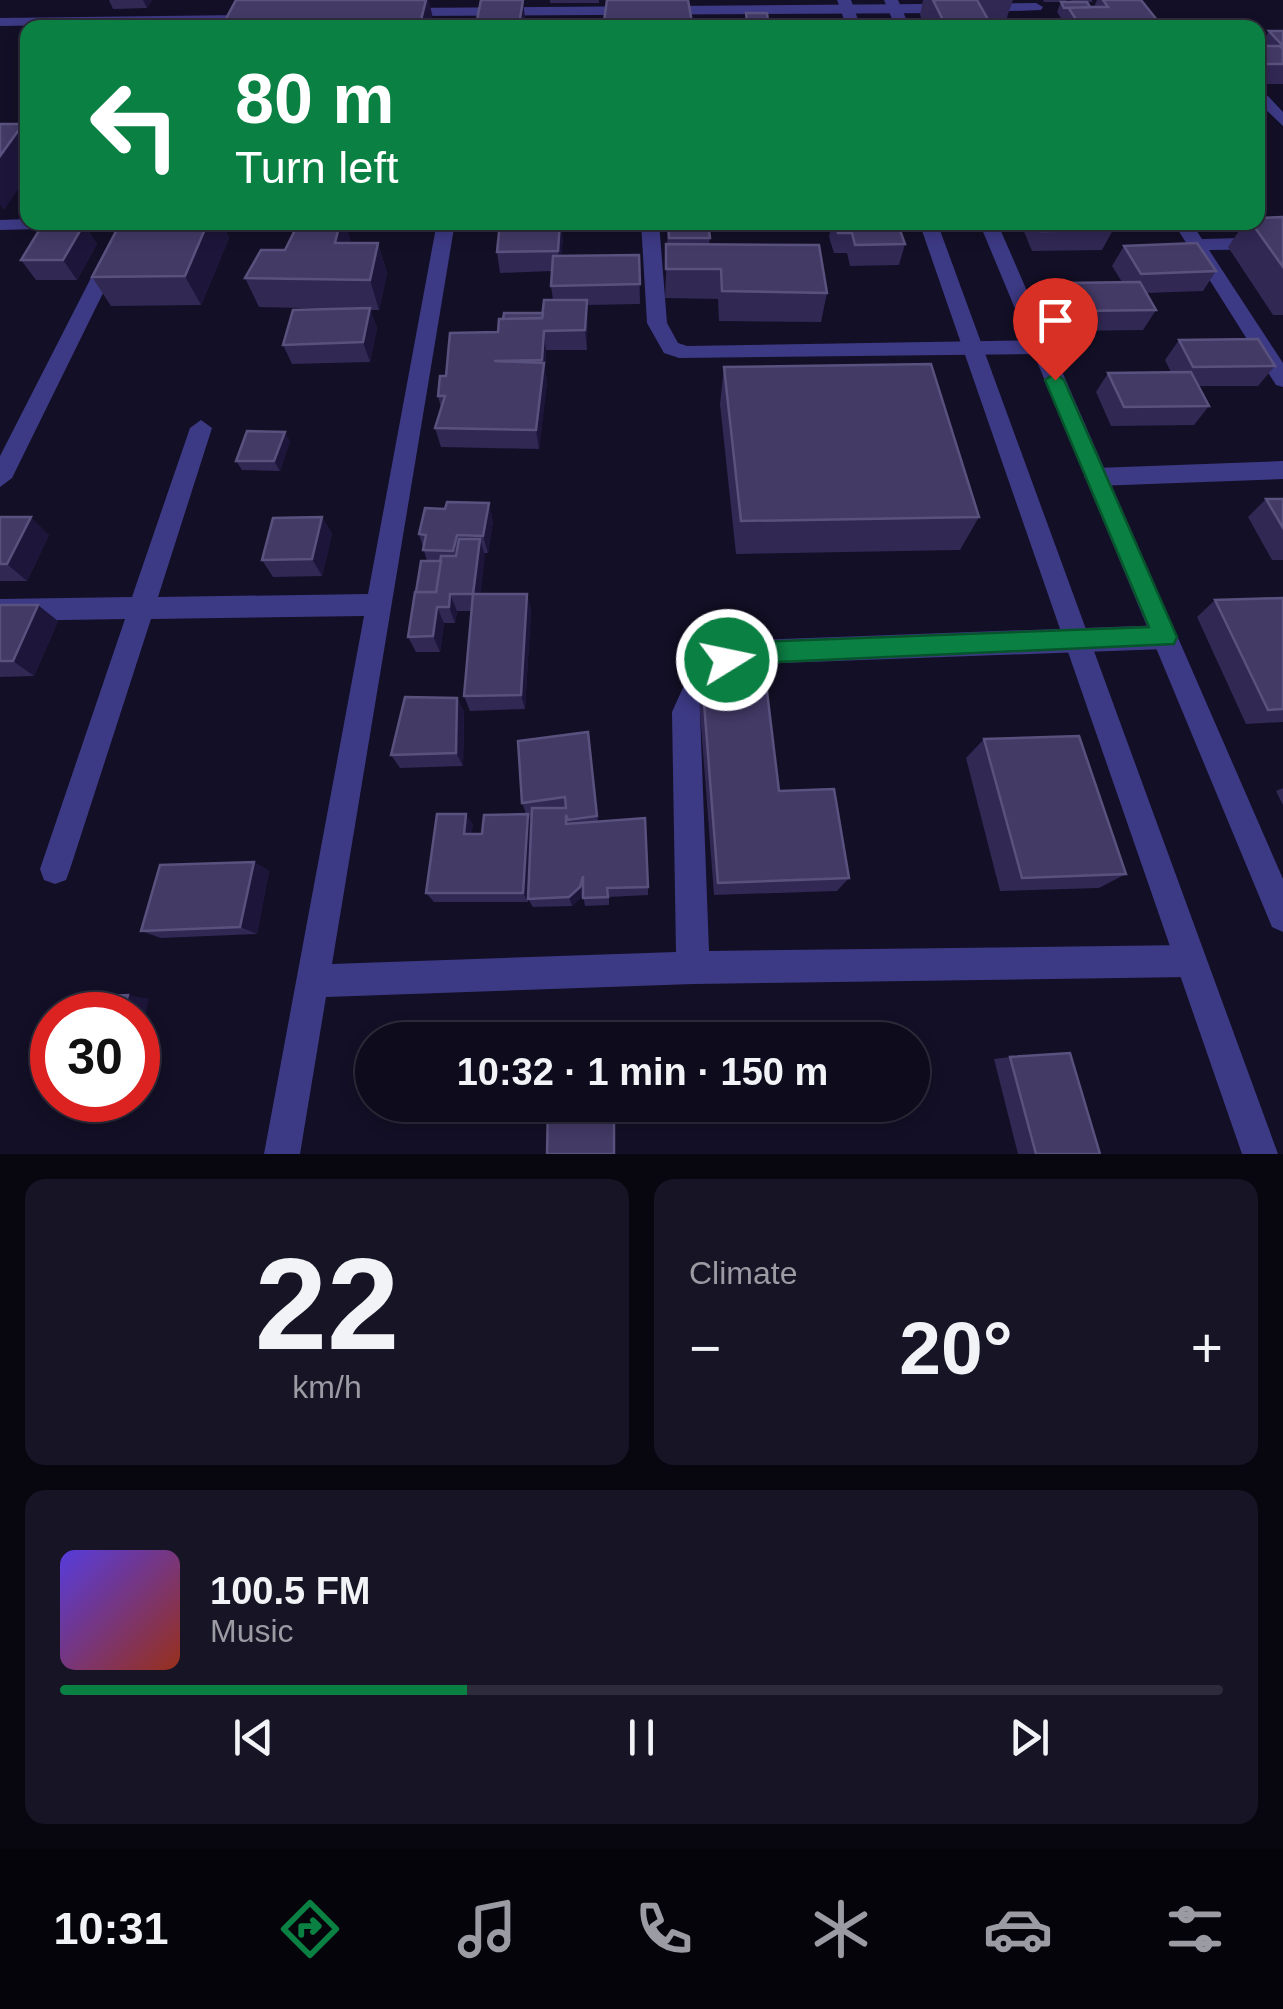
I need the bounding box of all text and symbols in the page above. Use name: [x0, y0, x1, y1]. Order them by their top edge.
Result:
icon: left: [70, 60, 200, 190]
text: 80 m: [235, 60, 395, 138]
text: Turn left: [235, 142, 398, 193]
pin: [1013, 278, 1098, 381]
icon: arrive: [1028, 293, 1083, 348]
position arrow: [675, 608, 779, 712]
speed limit sign: 30: [30, 992, 160, 1122]
text: 10:32 · 1 min · 150 m: [457, 1051, 828, 1093]
text: 22: [255, 1231, 399, 1377]
text: Climate: [689, 1255, 797, 1291]
text: 20°: [899, 1306, 1013, 1390]
text: −: [689, 1317, 721, 1379]
text: +: [1191, 1317, 1223, 1379]
text: km/h: [292, 1369, 362, 1405]
text: 100.5 FM: [210, 1570, 371, 1612]
text: Music: [210, 1613, 294, 1649]
icon: previous: [226, 1710, 281, 1765]
icon: pause: [614, 1710, 669, 1765]
icon: next: [1002, 1710, 1057, 1765]
icon: directions: [275, 1894, 345, 1964]
icon: music: [452, 1894, 522, 1964]
icon: phone: [629, 1894, 699, 1964]
icon: climate: [806, 1894, 876, 1964]
icon: car: [983, 1894, 1053, 1964]
icon: filters: [1160, 1894, 1230, 1964]
text: 10:31: [53, 1903, 169, 1954]

